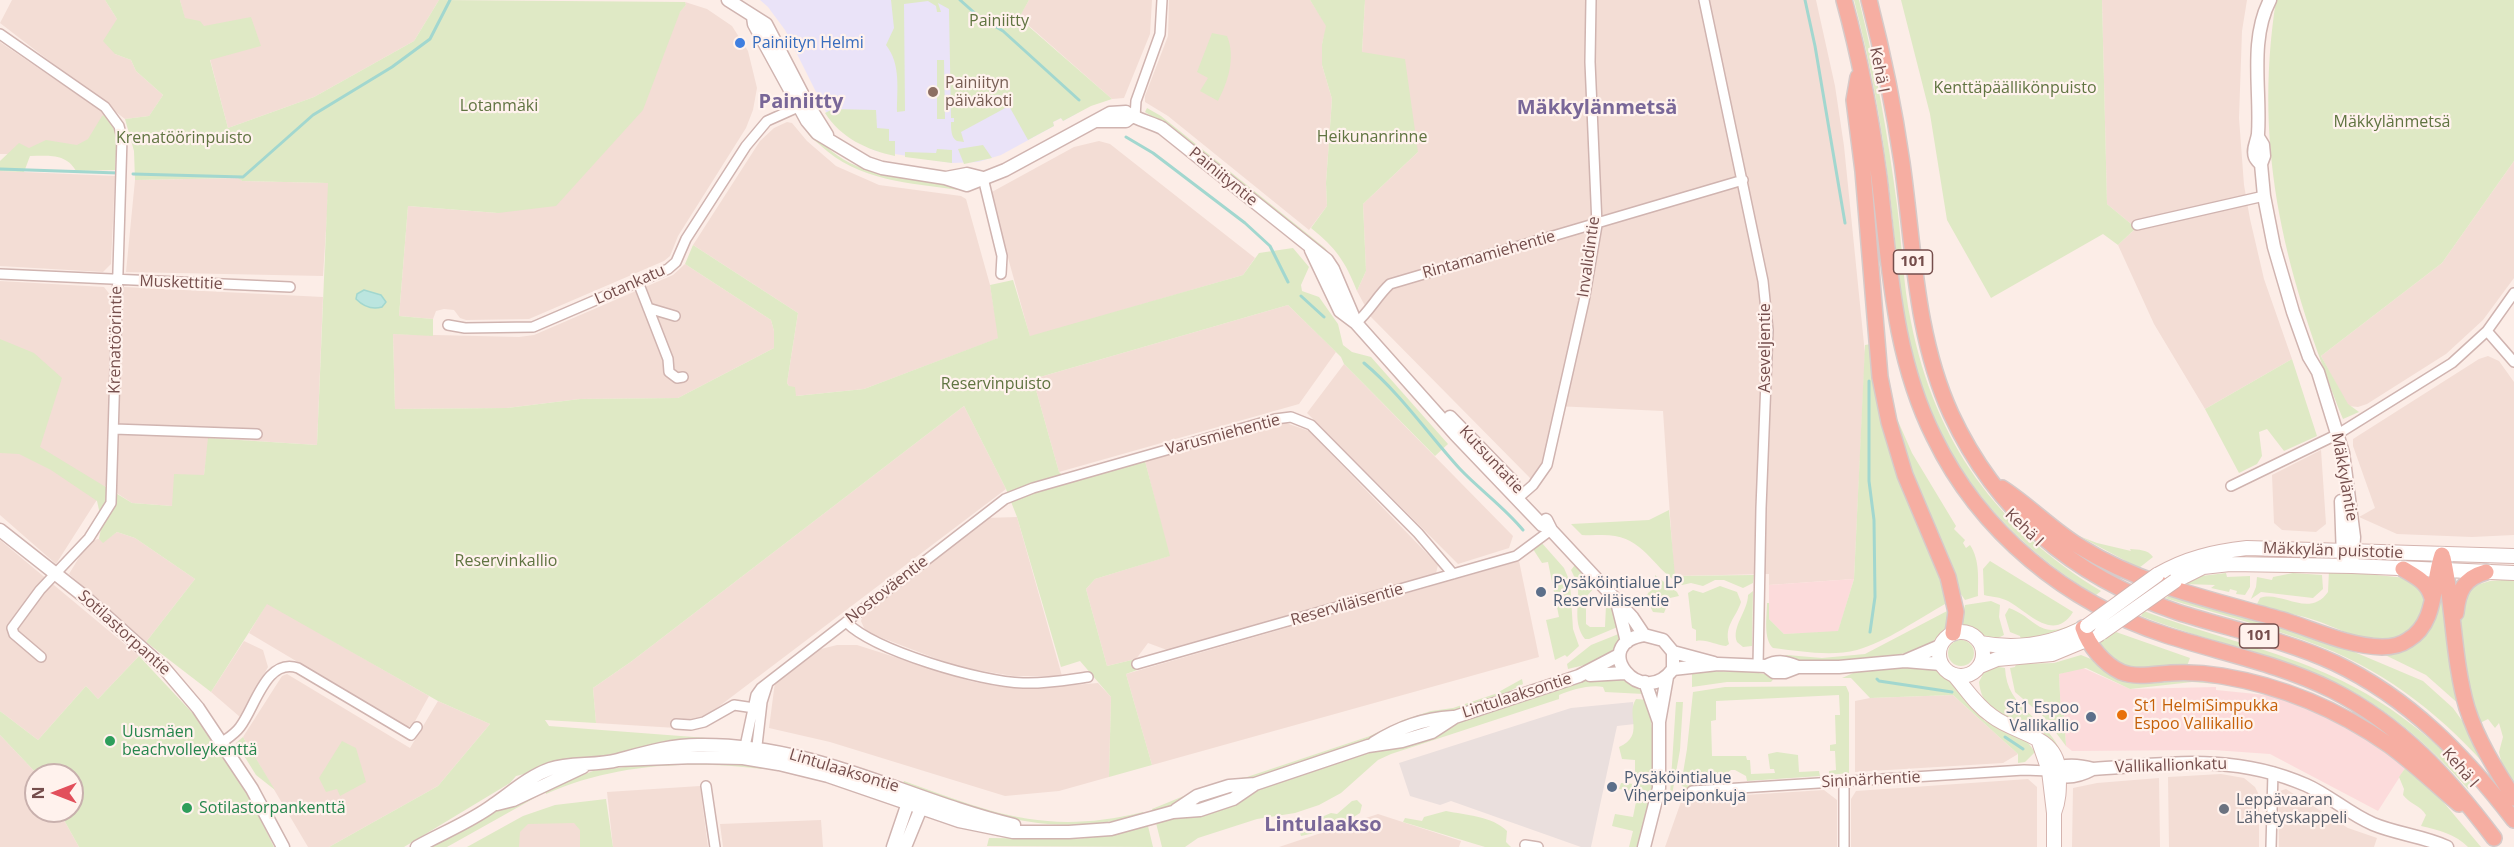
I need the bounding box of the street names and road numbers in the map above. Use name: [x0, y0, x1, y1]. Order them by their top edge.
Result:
street label: Kehä I: [1865, 46, 1893, 94]
street label: Painiityntie: [1185, 144, 1261, 210]
street label: Invalidintie: [1574, 215, 1604, 299]
street label: Rintamamiehentie: [1420, 227, 1558, 283]
road number: 101: [1894, 250, 1932, 274]
street label: Lotankatu: [592, 261, 668, 309]
street label: Muskettitie: [139, 272, 223, 294]
street label: Krenatöörintie: [105, 286, 127, 394]
street label: Aseveljentie: [1755, 303, 1775, 393]
street label: Varusmiehentie: [1164, 411, 1282, 459]
street label: Kutsuntatie: [1455, 422, 1527, 498]
street label: Mäkkyläntie: [2327, 431, 2361, 523]
street label: Kehä I: [2001, 505, 2047, 551]
street label: Mäkkylän puistotie: [2263, 539, 2403, 563]
street label: Nostoväentie: [842, 552, 932, 628]
street label: Reserviläisentie: [1289, 580, 1405, 630]
street label: Sotilastorpantie: [74, 586, 174, 680]
road number: 101: [2240, 624, 2278, 648]
street label: Lintulaaksontie: [1460, 669, 1574, 723]
street label: Kehä I: [2438, 744, 2482, 792]
street label: Lintulaaksontie: [787, 745, 901, 797]
street label: Vallikallionkatu: [2115, 754, 2227, 778]
street label: Sininärhentie: [1821, 768, 1921, 792]

